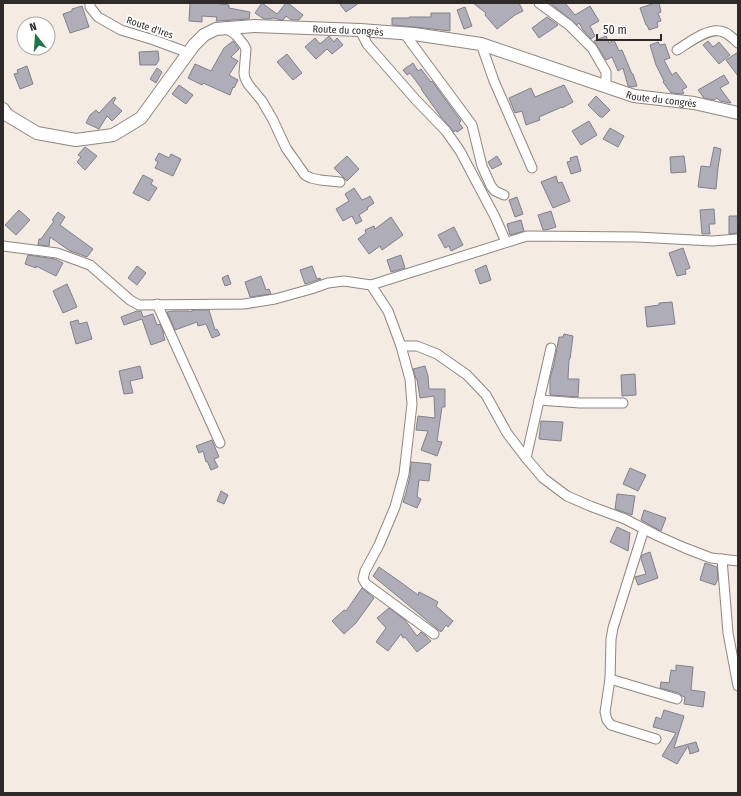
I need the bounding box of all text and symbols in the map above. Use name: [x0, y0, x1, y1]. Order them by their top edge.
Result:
street label: Route d'Ires: [125, 14, 175, 42]
north arrow: [16, 16, 56, 56]
scale bar: [597, 16, 661, 42]
text: N: [28, 20, 38, 34]
street label: Route du congrès: [312, 23, 384, 39]
text: 50 m: [603, 23, 627, 37]
street label: Route du congrès: [624, 89, 698, 110]

